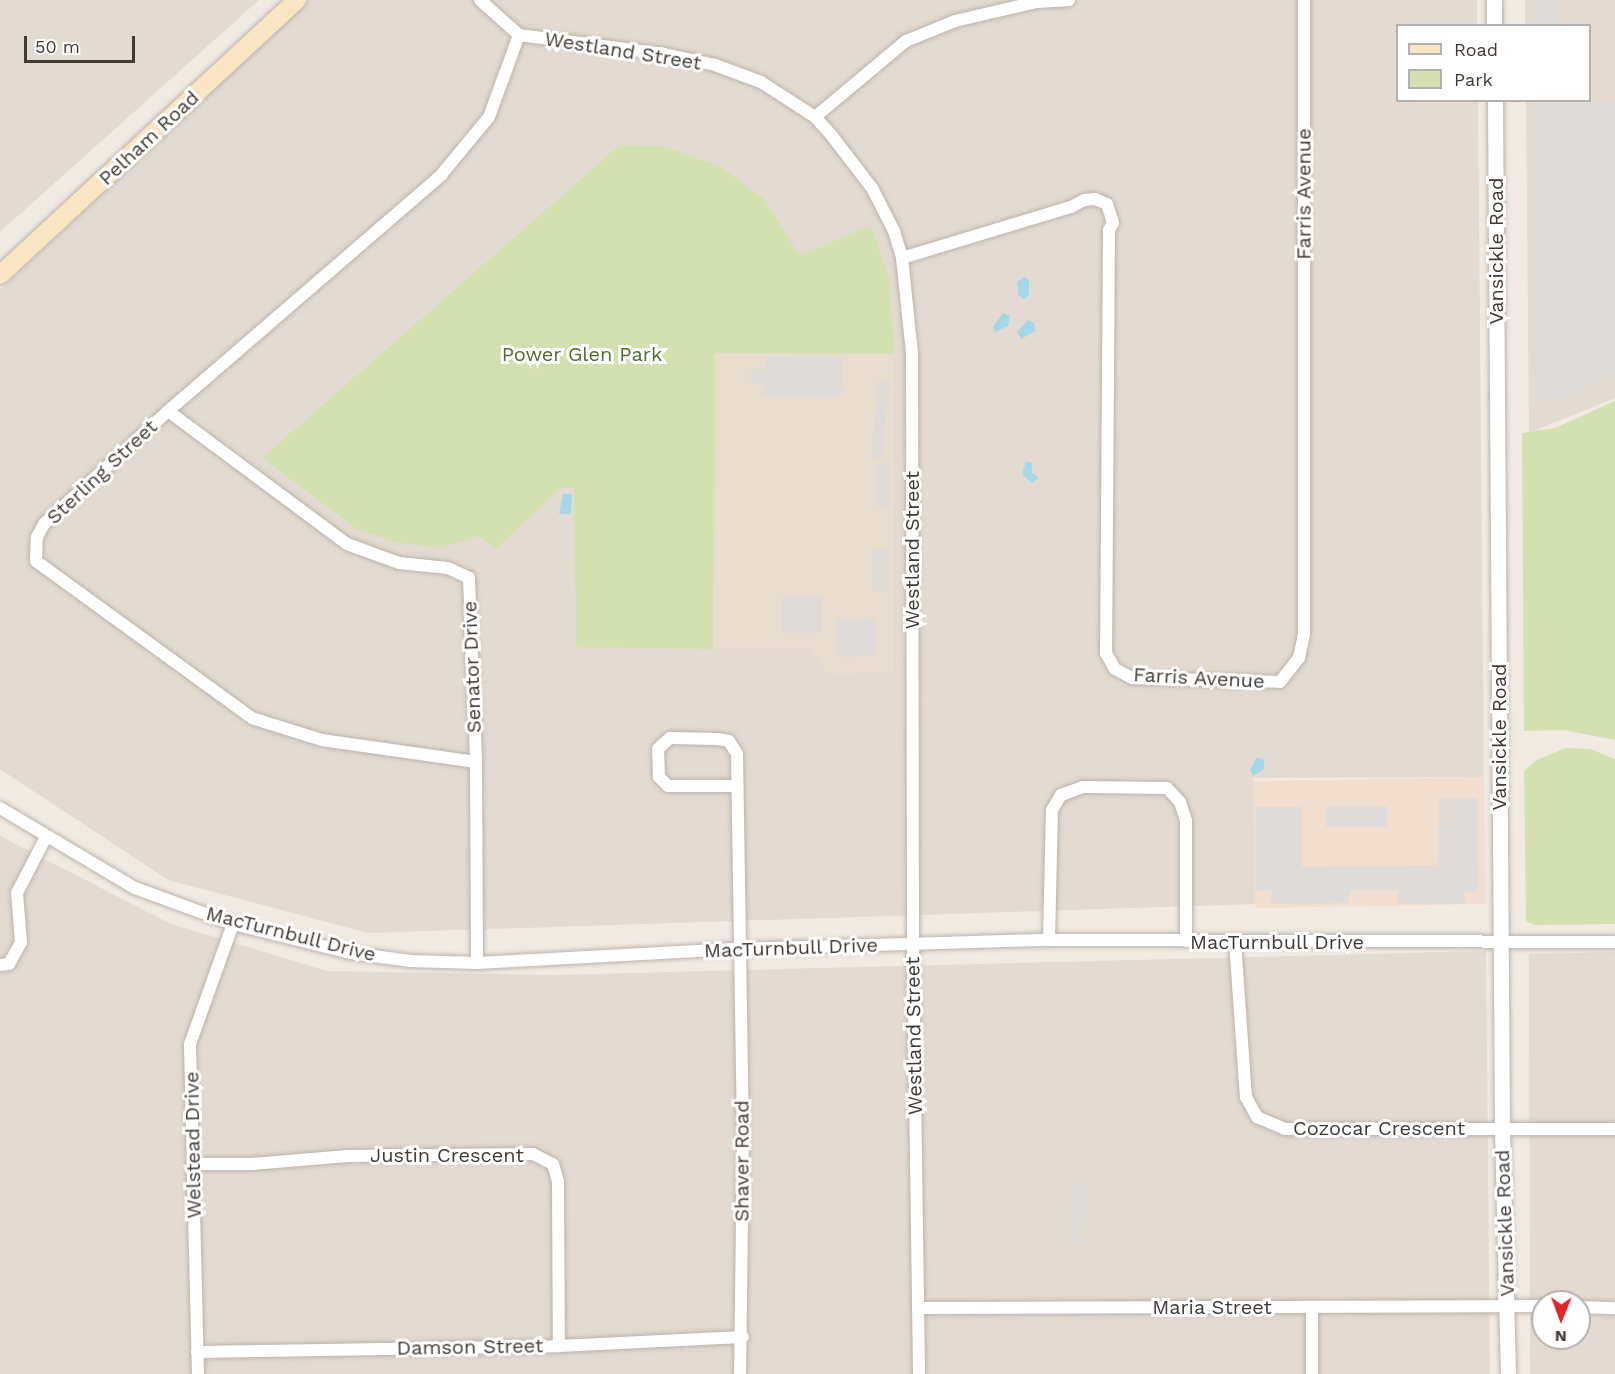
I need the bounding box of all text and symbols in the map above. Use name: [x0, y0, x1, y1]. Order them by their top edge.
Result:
scale bar: [27, 24, 138, 62]
legend: [1396, 24, 1591, 102]
street label: Westland Street: [543, 27, 703, 75]
text: 50 m: [35, 36, 80, 57]
text: Road: [1454, 39, 1498, 60]
text: Park: [1454, 69, 1493, 90]
street label: Pelham Road: [94, 86, 204, 190]
street label: Farris Avenue: [1292, 128, 1316, 260]
street label: Vansickle Road: [1484, 177, 1508, 325]
park label: Power Glen Park: [502, 342, 662, 366]
street label: Sterling Street: [42, 415, 162, 529]
street label: Westland Street: [900, 471, 924, 629]
street label: Senator Drive: [458, 600, 486, 734]
street label: Farris Avenue: [1132, 663, 1266, 693]
street label: Vansickle Road: [1487, 663, 1511, 811]
street label: MacTurnbull Drive: [203, 901, 379, 967]
street label: MacTurnbull Drive: [1190, 930, 1364, 954]
street label: MacTurnbull Drive: [703, 933, 879, 963]
street label: Westland Street: [901, 957, 927, 1115]
street label: Welstead Drive: [180, 1071, 206, 1219]
street label: Shaver Road: [730, 1100, 754, 1222]
street label: Cozocar Crescent: [1293, 1116, 1465, 1140]
street label: Justin Crescent: [370, 1143, 524, 1167]
street label: Vansickle Road: [1490, 1149, 1520, 1297]
north arrow: [1531, 1290, 1591, 1350]
street label: Maria Street: [1152, 1295, 1272, 1319]
text: N: [1555, 1327, 1567, 1346]
street label: Damson Street: [396, 1334, 544, 1360]

